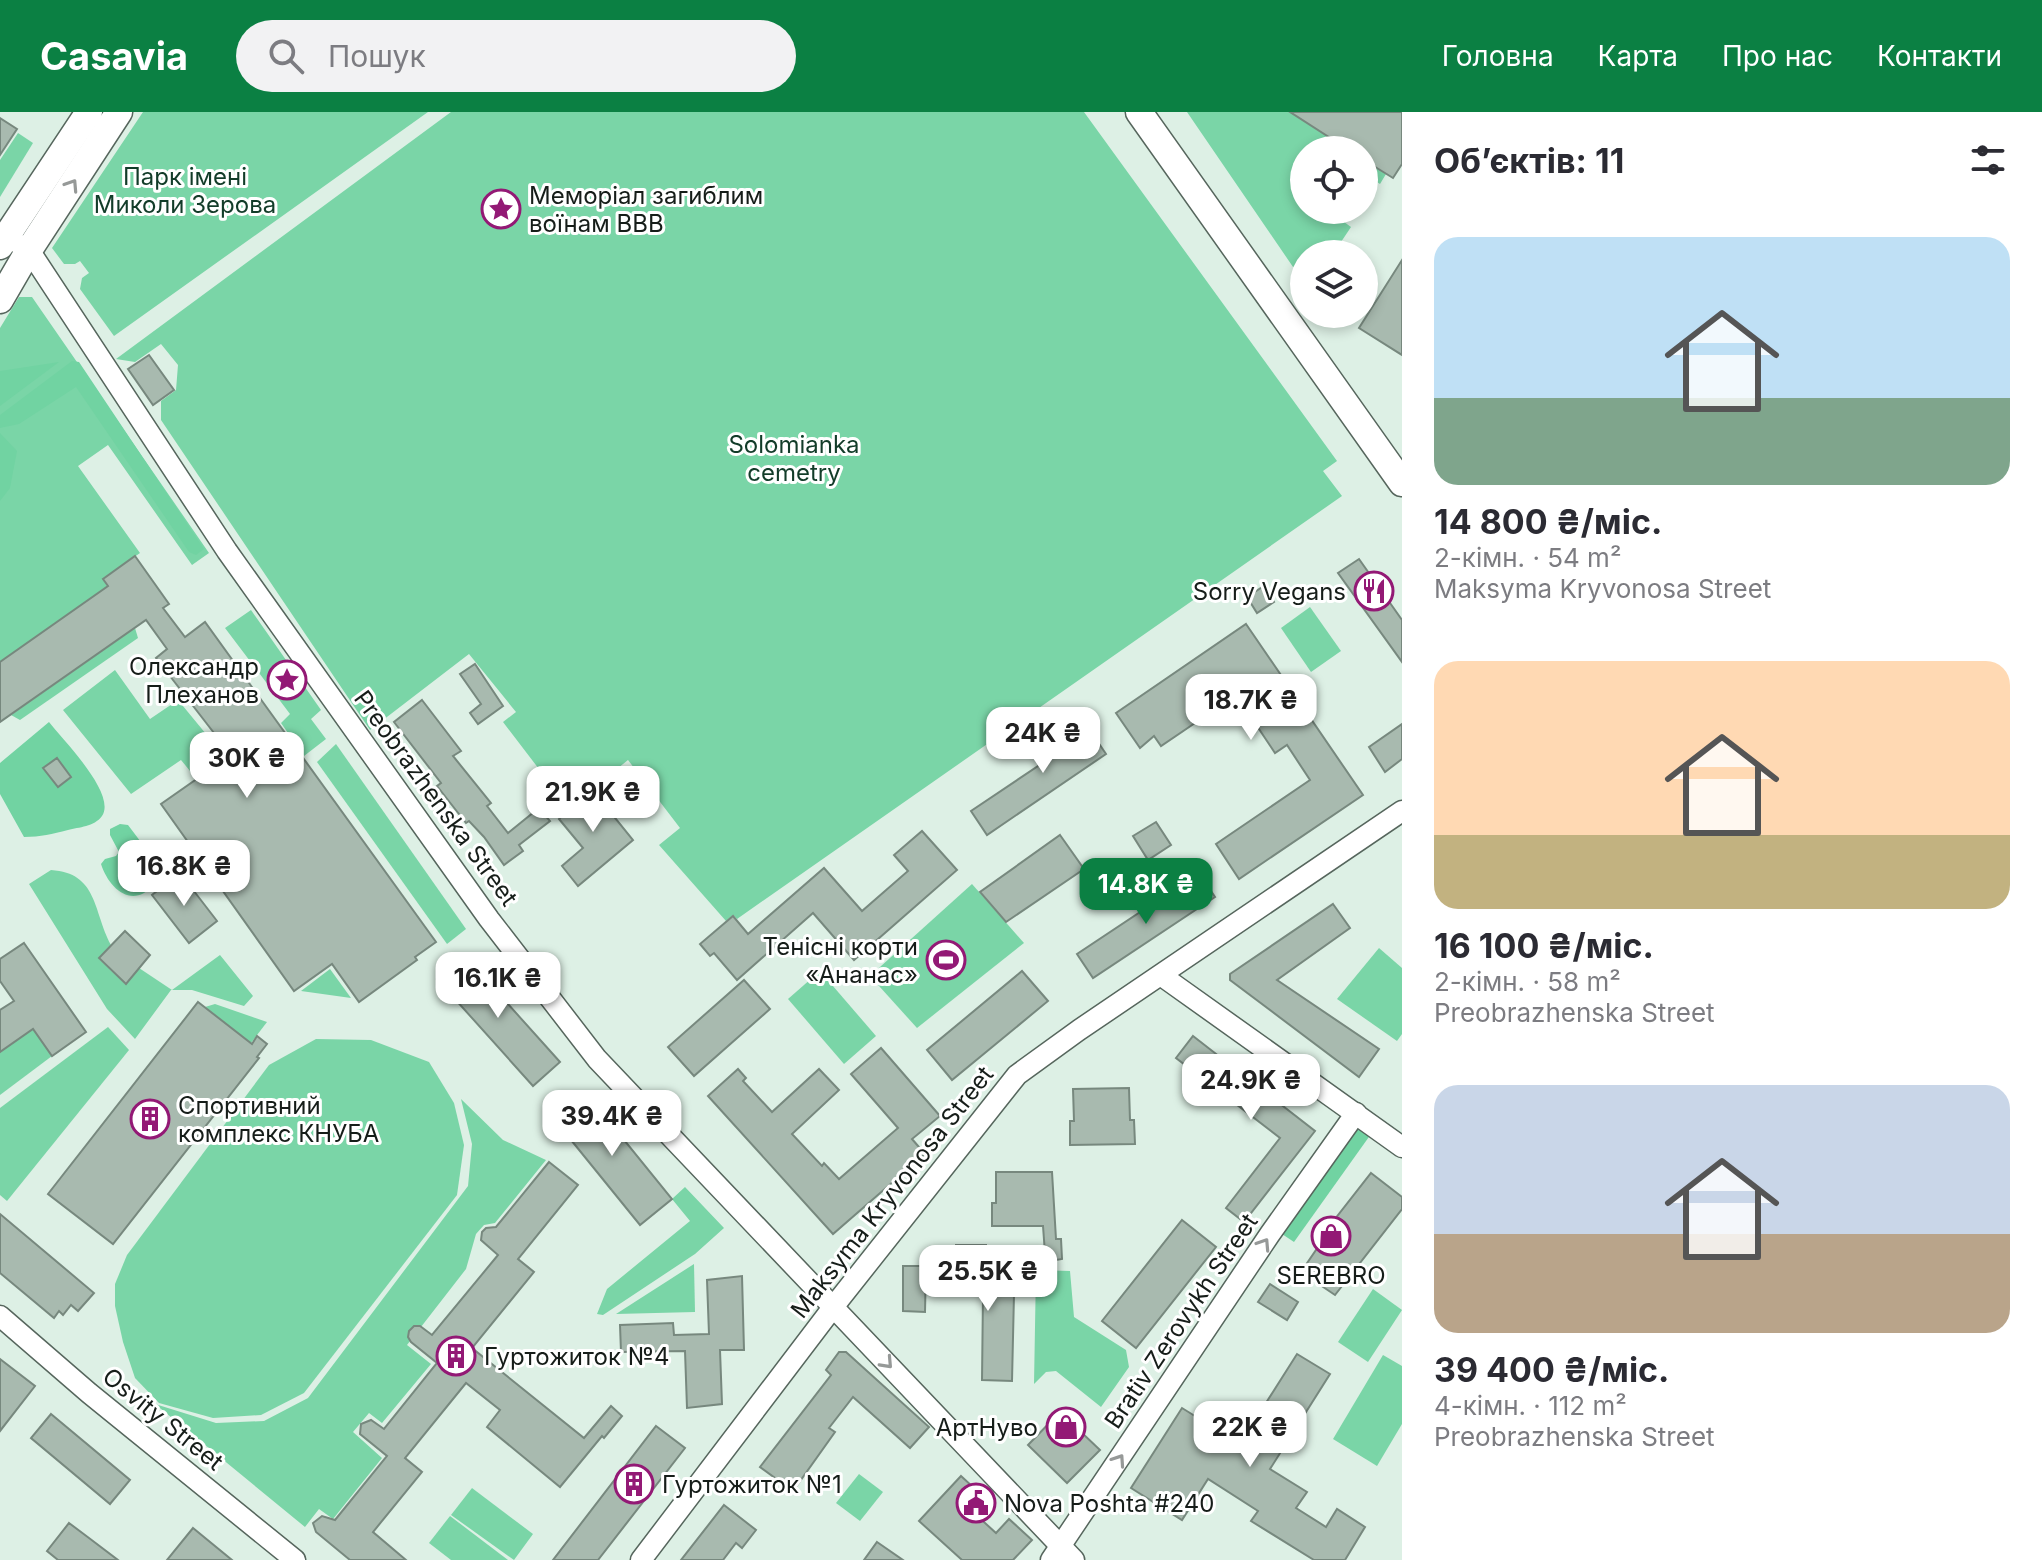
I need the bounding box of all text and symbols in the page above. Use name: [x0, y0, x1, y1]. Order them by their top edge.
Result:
search box: [236, 20, 796, 92]
text: Casavia: [40, 33, 188, 79]
icon: search: [264, 34, 308, 78]
text: Пошук: [328, 38, 426, 74]
text: Головна: [1442, 39, 1554, 73]
text: Карта: [1598, 39, 1678, 73]
text: Про нас: [1722, 39, 1833, 73]
text: Контакти: [1877, 39, 2002, 73]
map controls: [1290, 136, 1378, 328]
button: locate: [1290, 136, 1378, 224]
icon: filters: [1966, 138, 2010, 182]
text: Об’єктів: 11: [1434, 140, 1624, 181]
park label: Парк імені Миколи Зерова: [94, 162, 276, 219]
one-way arrow: [62, 179, 77, 194]
place label: Меморіал загиблим воїнам ВВВ: [529, 181, 763, 238]
place icon: Меморіал загиблим воїнам ВВВ: [480, 188, 522, 230]
button: layers: [1290, 240, 1378, 328]
icon: home: [1650, 289, 1794, 433]
park label: Solomianka cemetry: [728, 430, 860, 487]
text: 14 800 ₴/міс.: [1434, 501, 1662, 542]
text: 2-кімн. · 54 m²: [1434, 542, 1621, 573]
restaurant icon: Sorry Vegans: [1353, 570, 1395, 612]
text: Maksyma Kryvonosa Street: [1434, 573, 1771, 604]
place label: Sorry Vegans: [1193, 577, 1346, 606]
place label: Олександр Плеханов: [129, 652, 259, 709]
place icon: Олександр Плеханов: [266, 659, 308, 701]
pin: 18.7K ₴: [1177, 674, 1325, 742]
text: 18.7K ₴: [1204, 684, 1298, 715]
street label: Preobrazhenska Street: [348, 685, 524, 911]
pin: 24K ₴: [987, 707, 1099, 775]
icon: home: [1650, 713, 1794, 857]
text: 24K ₴: [1004, 717, 1082, 748]
pin: 30K ₴: [191, 732, 303, 800]
text: 30K ₴: [208, 742, 286, 773]
pin: 21.9K ₴: [519, 766, 667, 834]
text: 21.9K ₴: [545, 776, 641, 807]
pin: 16.8K ₴: [110, 840, 258, 908]
text: 16.8K ₴: [136, 850, 232, 881]
pin: 14.8K ₴: [1072, 858, 1220, 926]
text: 14.8K ₴: [1098, 868, 1194, 899]
text: 16 100 ₴/міс.: [1434, 925, 1654, 966]
place label: Тенісні корти «Ананас»: [763, 932, 918, 989]
sports icon: Тенісні корти «Ананас»: [925, 939, 967, 981]
pin: 16.1K ₴: [424, 952, 572, 1020]
text: 16.1K ₴: [454, 962, 542, 993]
text: 2-кімн. · 58 m²: [1434, 966, 1621, 997]
text: Preobrazhenska Street: [1434, 997, 1715, 1028]
pin: 24.9K ₴: [1177, 1054, 1325, 1122]
street label: Maksyma Kryvonosa Street: [785, 1060, 999, 1324]
text: 24.9K ₴: [1200, 1064, 1302, 1095]
pin: 39.4K ₴: [538, 1090, 686, 1158]
place label: Спортивний комплекс КНУБА: [178, 1091, 379, 1148]
building icon: Спортивний комплекс КНУБА: [129, 1098, 171, 1140]
text: 39.4K ₴: [560, 1100, 664, 1131]
icon: home: [1650, 1137, 1794, 1281]
street label: Brativ Zerovykh Street: [1098, 1208, 1264, 1434]
shop icon: SEREBRО: [1310, 1215, 1352, 1257]
one-way arrow: [1254, 1238, 1269, 1252]
pin: 25.5K ₴: [914, 1245, 1062, 1313]
text: 25.5K ₴: [937, 1255, 1039, 1286]
place label: SEREBRО: [1276, 1261, 1386, 1290]
building icon: Гуртожиток №4: [435, 1335, 477, 1377]
place label: Гуртожиток №4: [484, 1342, 669, 1371]
text: 39 400 ₴/міс.: [1434, 1349, 1669, 1390]
one-way arrow: [878, 1354, 892, 1369]
street label: Osvity Street: [97, 1362, 229, 1476]
text: 4-кімн. · 112 m²: [1434, 1390, 1627, 1421]
pin: 22K ₴: [1194, 1401, 1306, 1469]
shop icon: АртНуво: [1045, 1406, 1087, 1448]
text: 22K ₴: [1212, 1411, 1288, 1442]
place label: АртНуво: [936, 1413, 1038, 1442]
text: Preobrazhenska Street: [1434, 1421, 1715, 1452]
one-way arrow: [1109, 1454, 1124, 1468]
building icon: Гуртожиток №1: [613, 1463, 655, 1505]
place label: Гуртожиток №1: [662, 1470, 842, 1499]
public building icon: Nova Poshta #240: [955, 1482, 997, 1524]
place label: Nova Poshta #240: [1004, 1489, 1214, 1518]

